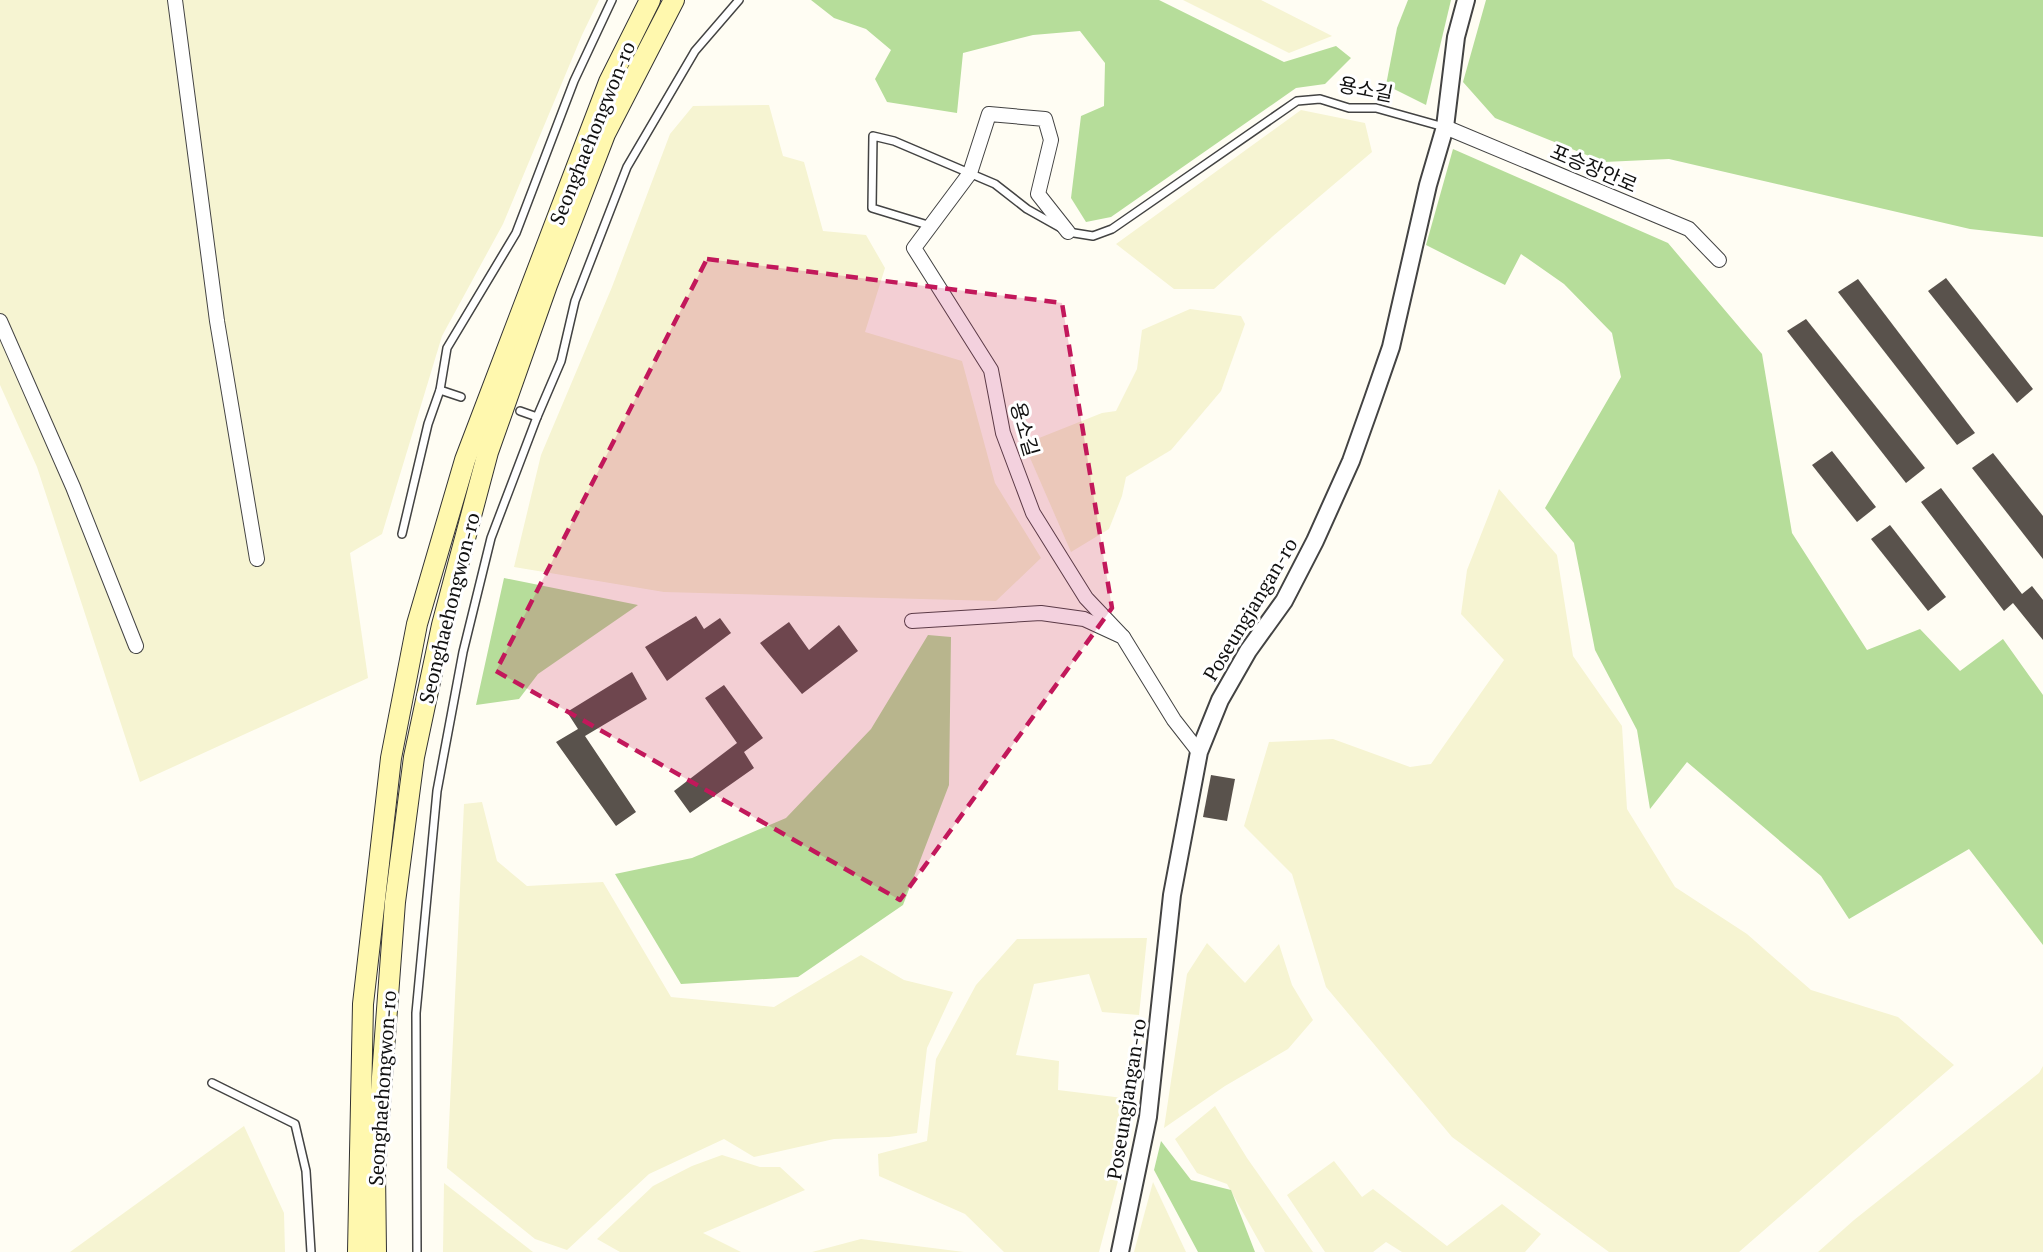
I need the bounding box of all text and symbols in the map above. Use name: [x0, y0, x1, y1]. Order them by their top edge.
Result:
street label: Seonghaehongwon-ro: [543, 37, 641, 229]
street label: 용소길: [1336, 70, 1396, 108]
street label: 포승장안로: [1546, 138, 1642, 198]
street label: 용소길: [1004, 399, 1046, 459]
street label: Seonghaehongwon-ro: [412, 510, 486, 706]
street label: Poseungjangan-ro: [1197, 532, 1303, 686]
street label: Seonghaehongwon-ro: [362, 989, 402, 1187]
street label: Poseungjangan-ro: [1100, 1017, 1152, 1181]

